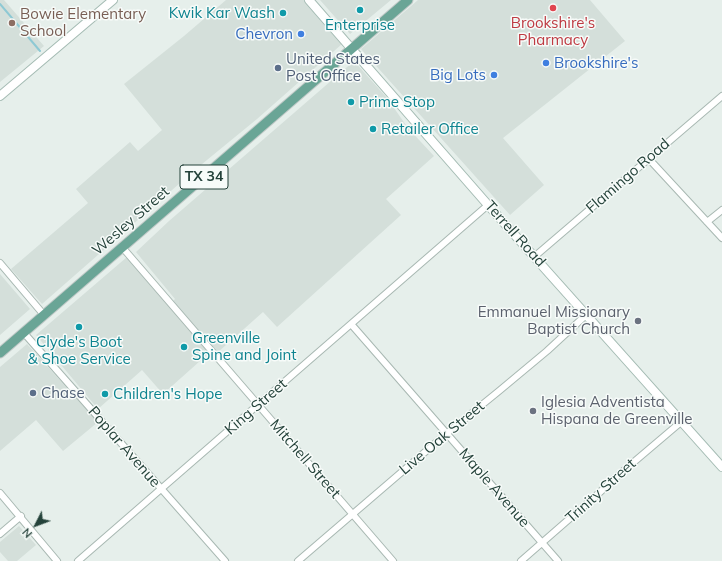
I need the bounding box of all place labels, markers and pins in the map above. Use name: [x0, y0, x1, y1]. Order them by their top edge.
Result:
marker: Brookshire's Pharmacy: [548, 3, 558, 13]
place label: Kwik Kar Wash: [169, 4, 275, 22]
place label: Bowie Elementary School: [20, 5, 146, 40]
marker: Enterprise: [355, 5, 365, 15]
marker: Kwik Kar Wash: [278, 8, 288, 18]
place label: Brookshire's Pharmacy: [511, 14, 595, 49]
place label: Enterprise: [325, 16, 395, 34]
marker: Bowie Elementary School: [7, 18, 17, 28]
place label: Chevron: [235, 25, 293, 43]
marker: Chevron: [296, 29, 306, 39]
place label: United States Post Office: [286, 50, 380, 85]
place label: Brookshire's: [554, 54, 638, 72]
marker: Brookshire's: [541, 58, 551, 68]
marker: United States Post Office: [273, 63, 283, 73]
place label: Big Lots: [430, 66, 486, 84]
marker: Big Lots: [489, 70, 499, 80]
place label: Prime Stop: [359, 93, 435, 111]
marker: Prime Stop: [346, 97, 356, 107]
place label: Retailer Office: [381, 120, 479, 138]
marker: Retailer Office: [368, 124, 378, 134]
place label: Emmanuel Missionary Baptist Church: [478, 303, 630, 338]
marker: Emmanuel Missionary Baptist Church: [633, 316, 643, 326]
marker: Clyde's Boot & Shoe Service: [74, 322, 84, 332]
place label: Greenville Spine and Joint: [192, 329, 297, 364]
place label: Clyde's Boot & Shoe Service: [27, 333, 131, 368]
marker: Greenville Spine and Joint: [179, 342, 189, 352]
place label: Chase: [41, 384, 85, 402]
place label: Children's Hope: [113, 385, 222, 403]
marker: Chase: [28, 388, 38, 398]
marker: Children's Hope: [100, 389, 110, 399]
place label: Iglesia Adventista Hispana de Greenville: [541, 393, 692, 428]
marker: Iglesia Adventista Hispana de Greenville: [528, 406, 538, 416]

